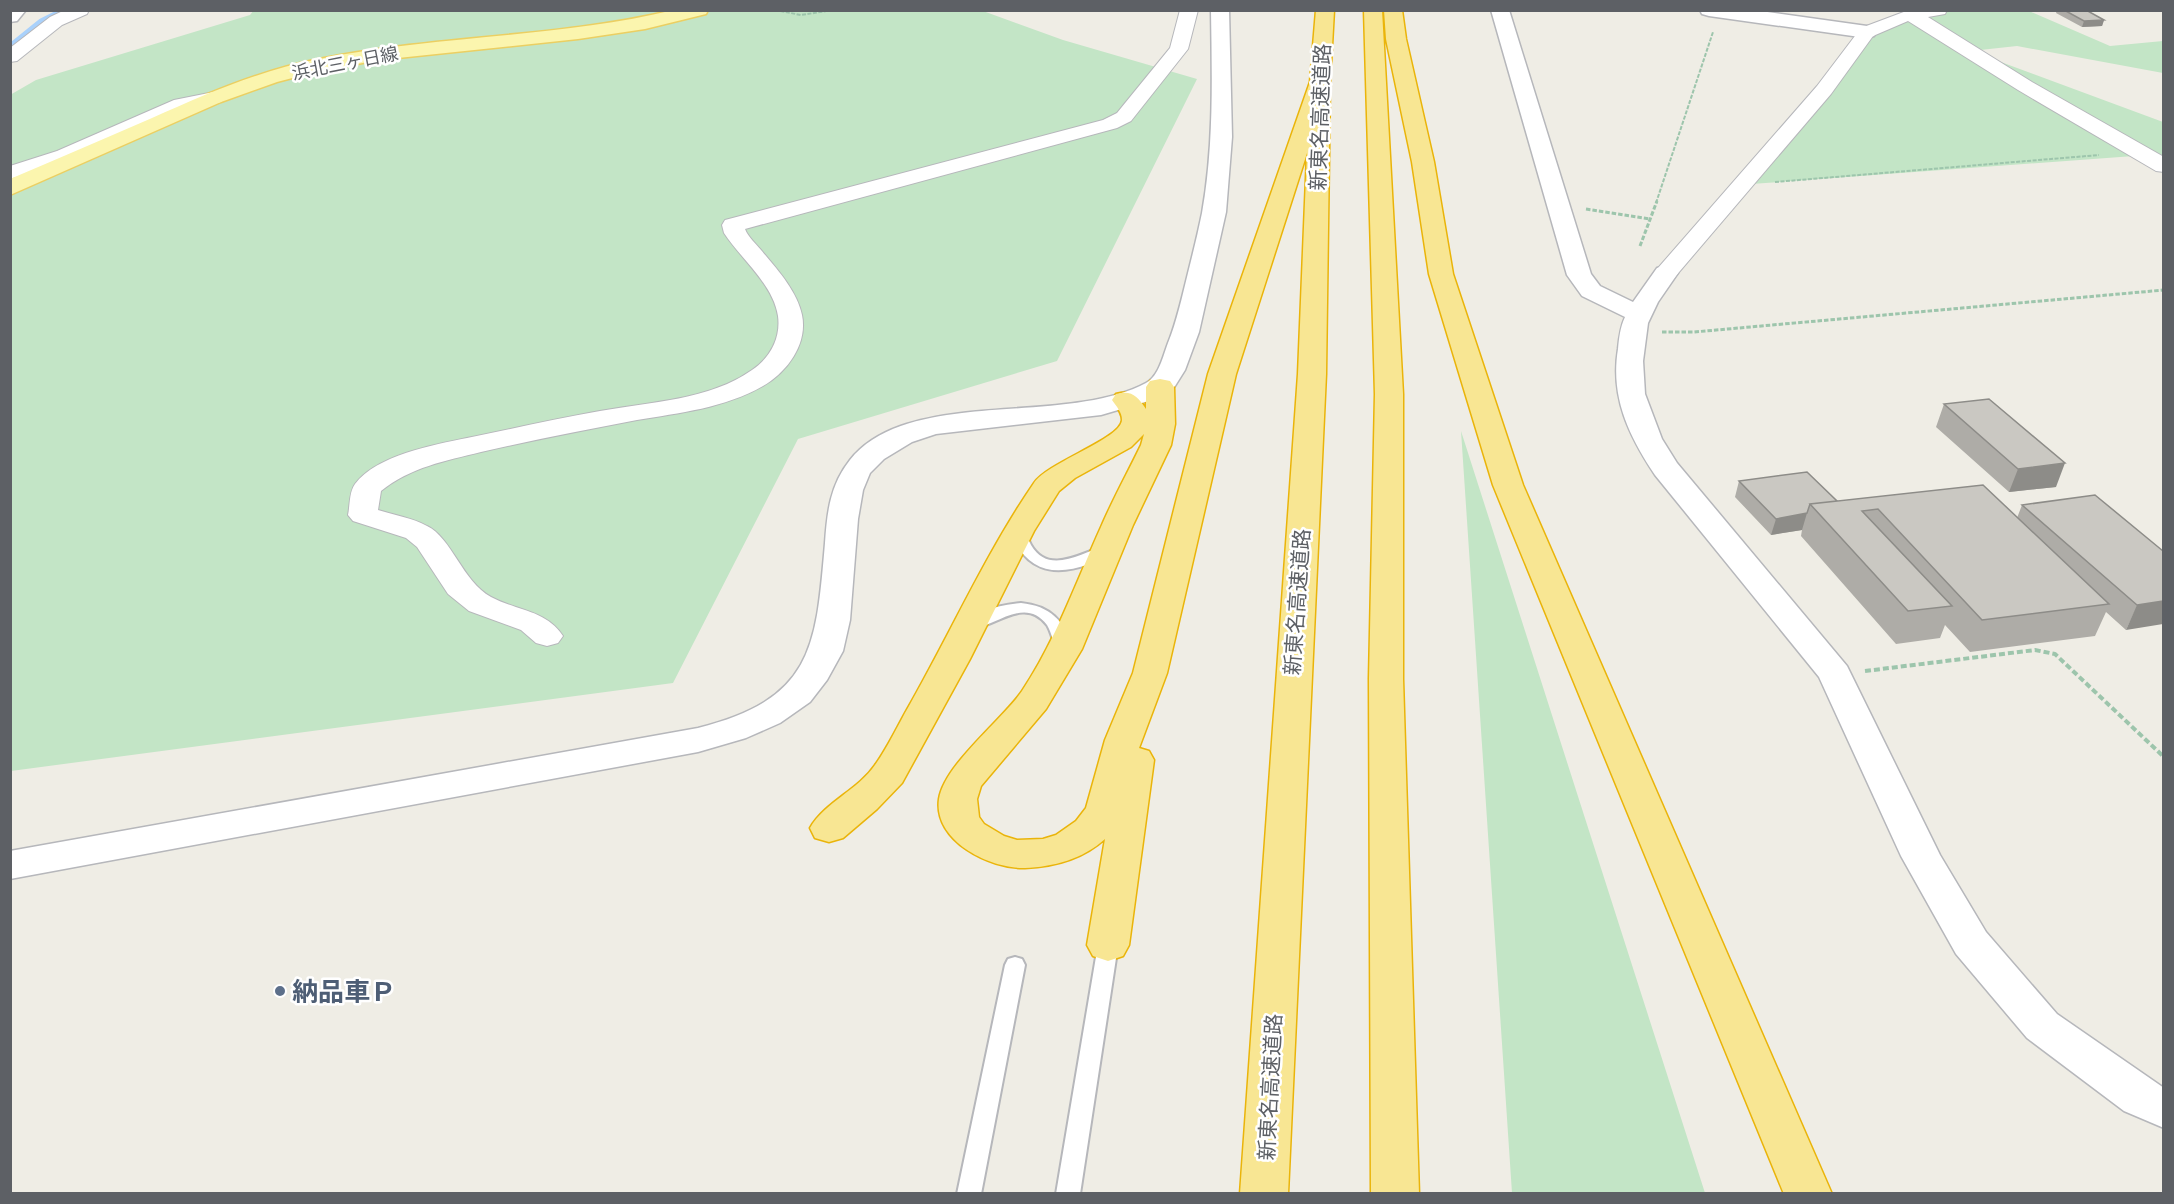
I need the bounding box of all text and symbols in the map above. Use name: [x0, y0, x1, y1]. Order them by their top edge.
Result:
street label: 浜北三ヶ日線: [290, 41, 400, 85]
street label: 新東名高速道路: [1304, 43, 1336, 191]
street label: 新東名高速道路: [1278, 528, 1316, 676]
place label: 納品車Ｐ: [292, 975, 396, 1008]
marker: 納品車Ｐ: [273, 984, 287, 998]
street label: 新東名高速道路: [1253, 1013, 1287, 1161]

